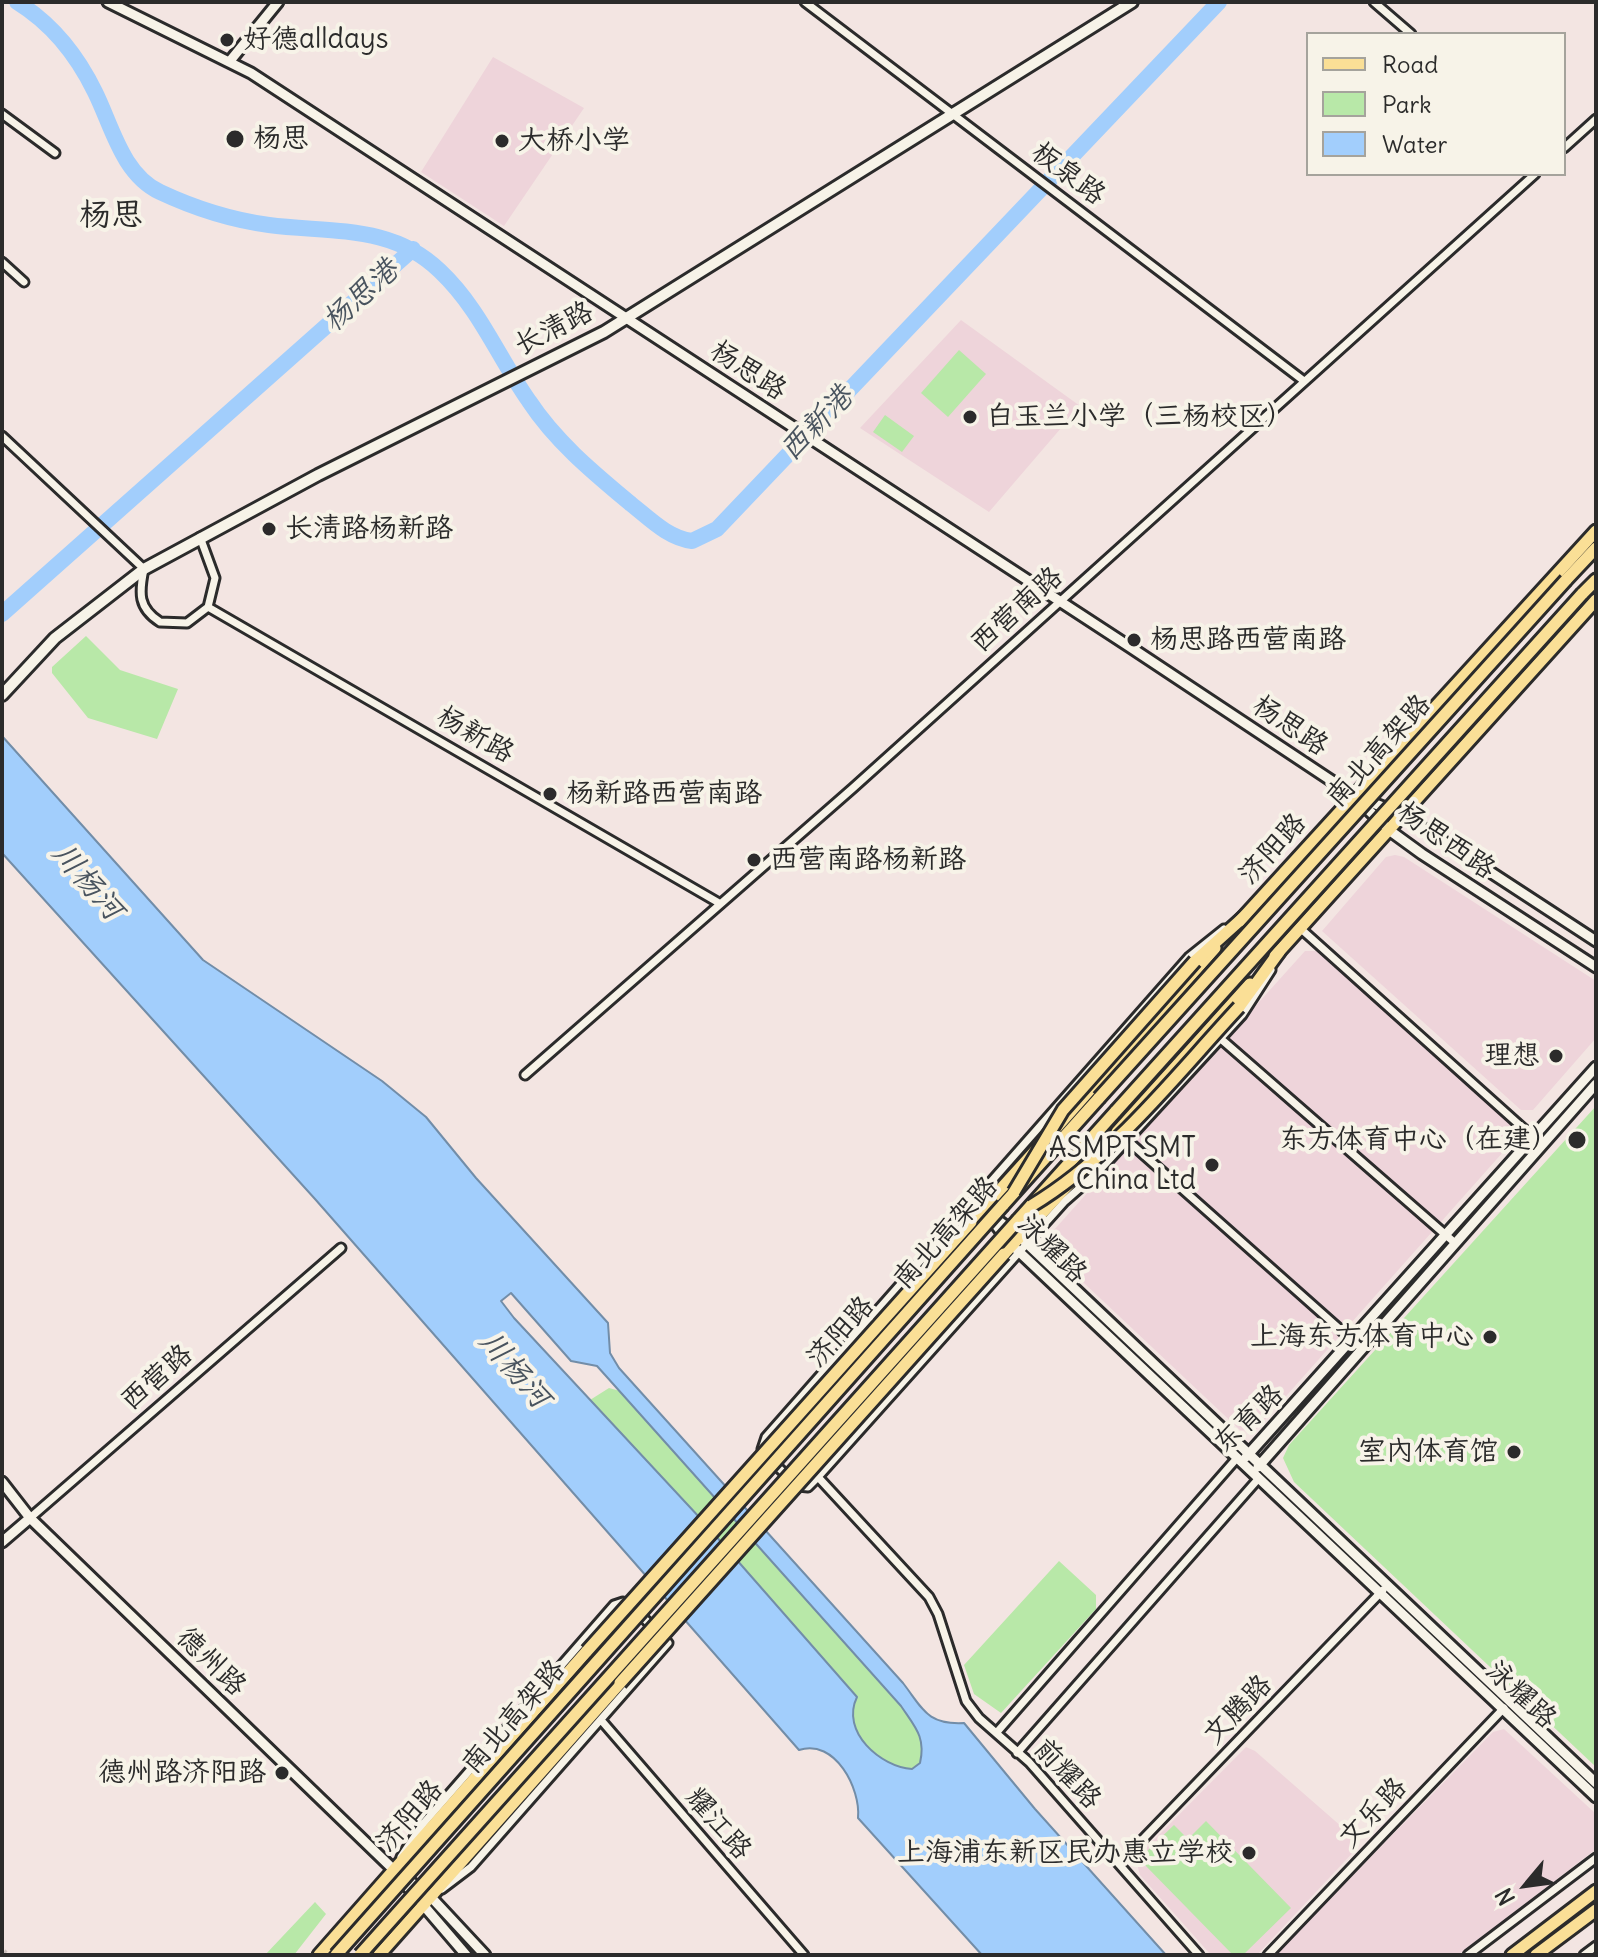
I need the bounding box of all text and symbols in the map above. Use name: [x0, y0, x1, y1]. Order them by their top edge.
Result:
place label: 好德alldays: [243, 23, 388, 57]
marker: 好德alldays: [218, 31, 236, 49]
legend: [1306, 32, 1566, 176]
text: Road: [1382, 49, 1438, 79]
text: Park: [1382, 89, 1432, 119]
place label: 杨思: [253, 122, 309, 156]
place label: 大桥小学: [518, 124, 630, 158]
marker: 杨思: [224, 128, 246, 150]
text: Water: [1382, 129, 1447, 159]
marker: 大桥小学: [493, 132, 511, 150]
street label: 板泉路: [1024, 135, 1112, 213]
district label: 杨思: [79, 197, 143, 235]
water label: 杨思港: [316, 253, 406, 339]
street label: 长清路: [509, 295, 599, 363]
street label: 杨思路: [704, 334, 792, 408]
water label: 西新港: [773, 379, 861, 469]
place label: 白玉兰小学（三杨校区）: [986, 400, 1294, 434]
marker: 白玉兰小学（三杨校区）: [961, 408, 979, 426]
place label: 长清路杨新路: [285, 512, 453, 546]
marker: 长清路杨新路: [260, 520, 278, 538]
street label: 西营南路: [964, 560, 1070, 660]
place label: 杨思路西营南路: [1150, 623, 1346, 657]
marker: 杨思路西营南路: [1125, 631, 1143, 649]
street label: 南北高架路: [1320, 688, 1438, 814]
street label: 杨思路: [1246, 689, 1334, 763]
street label: 杨新路: [430, 699, 520, 771]
place label: 杨新路西营南路: [566, 777, 762, 811]
marker: 杨新路西营南路: [541, 785, 559, 803]
street label: 杨思西路: [1390, 795, 1502, 887]
street label: 济阳路: [1232, 807, 1314, 891]
water label: 川杨河: [44, 836, 130, 928]
place label: 西营南路杨新路: [770, 843, 966, 877]
marker: 西营南路杨新路: [745, 851, 763, 869]
place label: 理想: [1484, 1039, 1540, 1073]
marker: 理想: [1547, 1047, 1565, 1065]
place label: 东方体育中心（在建）: [1279, 1123, 1559, 1157]
marker: 东方体育中心（在建）: [1566, 1129, 1588, 1151]
place label: ASMPT SMT China Ltd: [1049, 1132, 1196, 1198]
marker: ASMPT SMT China Ltd: [1203, 1156, 1221, 1174]
street label: 南北高架路: [887, 1170, 1005, 1296]
street label: 泳耀路: [1010, 1207, 1094, 1291]
street label: 济阳路: [800, 1290, 882, 1374]
place label: 上海东方体育中心: [1250, 1320, 1474, 1354]
water label: 川杨河: [471, 1324, 557, 1416]
marker: 上海东方体育中心: [1481, 1328, 1499, 1346]
street label: 西营路: [114, 1338, 200, 1418]
street label: 东育路: [1207, 1378, 1291, 1460]
place label: 室内体育馆: [1358, 1435, 1498, 1469]
marker: 室内体育馆: [1505, 1443, 1523, 1461]
street label: 德州路: [169, 1621, 253, 1703]
street label: 南北高架路: [455, 1653, 573, 1781]
street label: 泳耀路: [1479, 1654, 1563, 1736]
street label: 文腾路: [1197, 1668, 1279, 1752]
street label: 前耀路: [1026, 1732, 1108, 1816]
place label: 德州路济阳路: [98, 1756, 266, 1790]
marker: 德州路济阳路: [273, 1764, 291, 1782]
street label: 文乐路: [1332, 1771, 1414, 1855]
street label: 济阳路: [370, 1773, 450, 1859]
street label: 耀江路: [678, 1781, 758, 1867]
place label: 上海浦东新区民办惠立学校: [897, 1836, 1233, 1870]
marker: 上海浦东新区民办惠立学校: [1240, 1844, 1258, 1862]
north arrow: [1486, 1845, 1566, 1925]
text: N: [1489, 1883, 1521, 1910]

